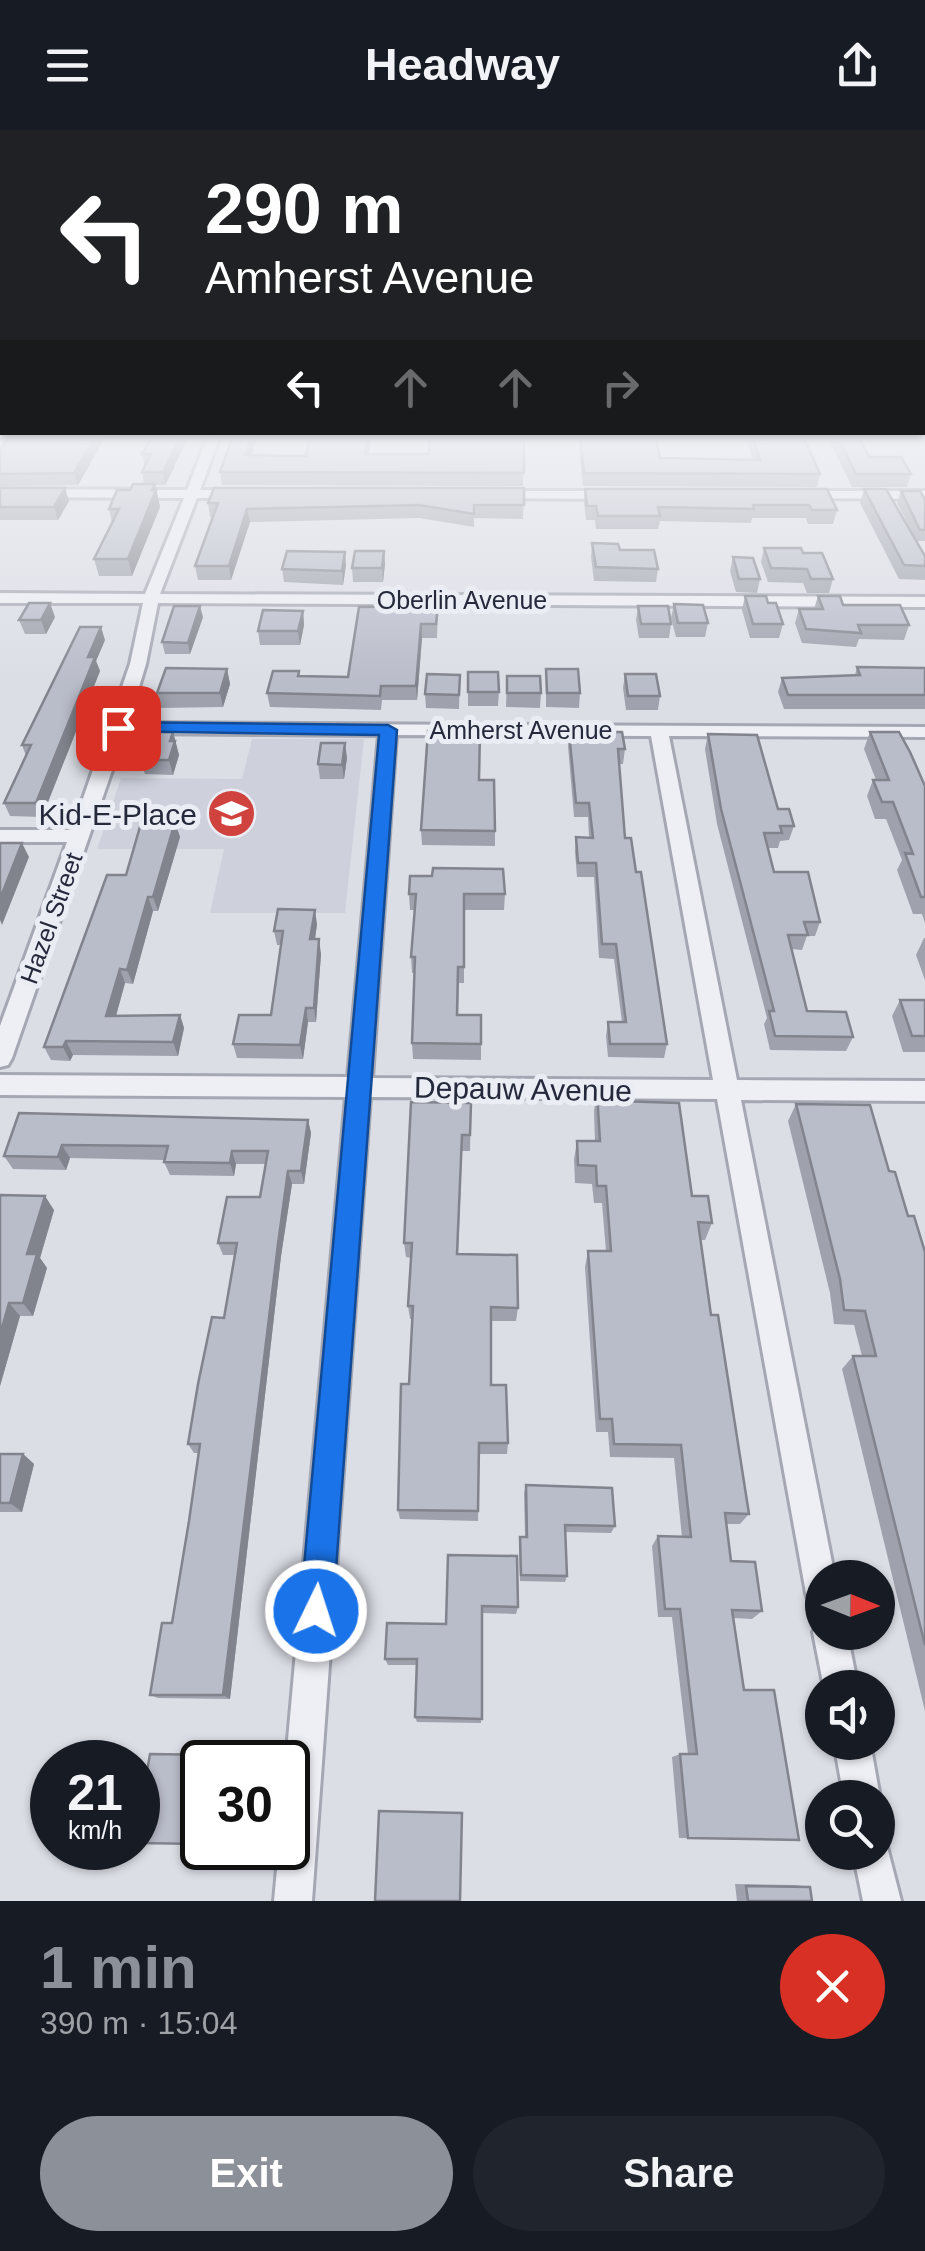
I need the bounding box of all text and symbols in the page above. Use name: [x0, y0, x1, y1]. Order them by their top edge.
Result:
icon: menu: [40, 38, 95, 93]
icon: share: [830, 38, 885, 93]
text: Headway: [365, 39, 560, 90]
icon: left: [40, 170, 170, 300]
text: 290 m: [205, 170, 403, 248]
text: Amherst Avenue: [205, 252, 534, 303]
icon: left: [278, 360, 333, 415]
icon: ahead: [383, 360, 438, 415]
icon: ahead: [488, 360, 543, 415]
icon: right: [593, 360, 648, 415]
street label: Oberlin Avenue: [377, 586, 547, 614]
pin: [76, 686, 161, 771]
icon: arrive: [91, 701, 146, 756]
street label: Amherst Avenue: [430, 716, 612, 744]
school or university icon: Kid-E-Place: [206, 788, 258, 840]
place label: Kid-E-Place: [39, 798, 197, 831]
street label: Hazel Street: [14, 849, 88, 987]
street label: Depauw Avenue: [414, 1071, 632, 1107]
position arrow: [264, 1559, 368, 1663]
north arrow: [805, 1560, 895, 1650]
map controls: [805, 1560, 895, 1870]
button: sound: [805, 1670, 895, 1760]
speed limit sign: 30: [180, 1740, 310, 1870]
text: 21: [67, 1765, 123, 1821]
button: search: [805, 1780, 895, 1870]
text: km/h: [68, 1816, 122, 1844]
text: 1 min: [40, 1934, 197, 2001]
button: close: [780, 1934, 885, 2039]
text: 390 m · 15:04: [40, 2005, 237, 2041]
button: Exit: [40, 2116, 453, 2231]
button: Share: [473, 2116, 885, 2231]

